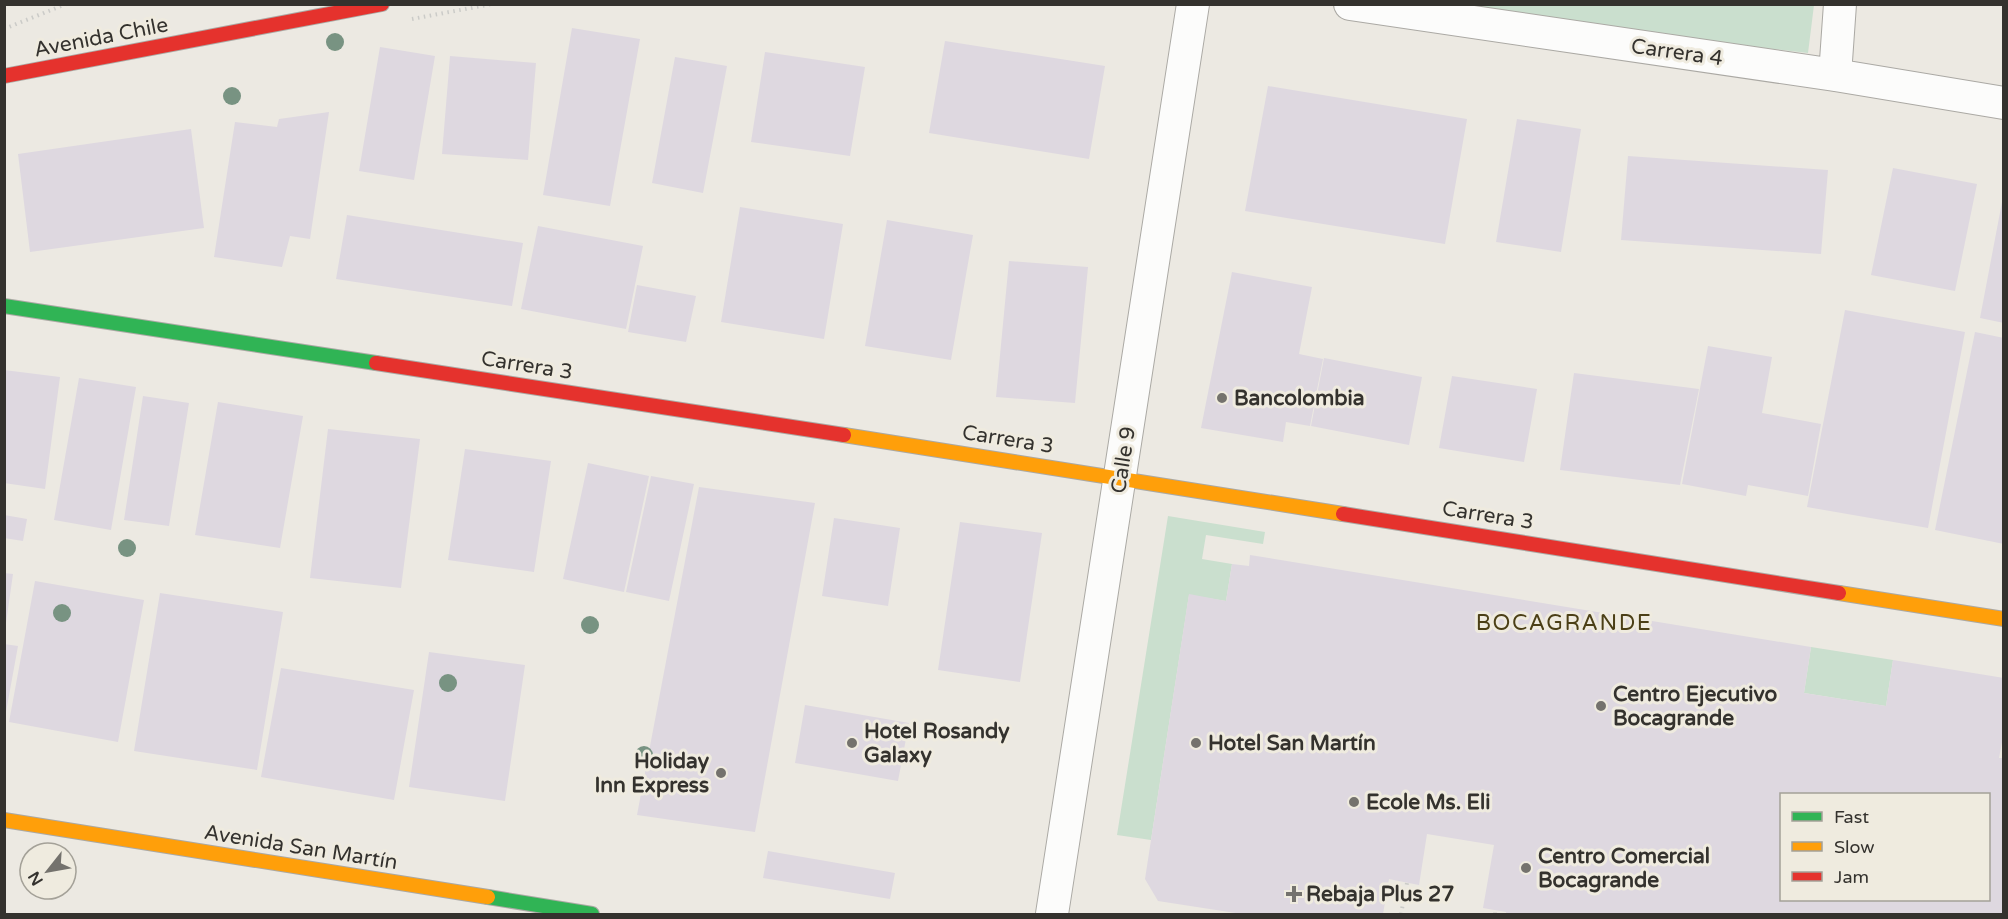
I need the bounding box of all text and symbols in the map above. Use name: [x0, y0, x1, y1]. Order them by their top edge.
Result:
street label: Avenida Chile: [32, 12, 170, 63]
street label: Carrera 4: [1629, 34, 1724, 71]
street label: Carrera 3: [479, 346, 575, 385]
place label: Bancolombia: [1234, 386, 1365, 411]
marker: Bancolombia: [1215, 391, 1229, 405]
street label: Carrera 3: [960, 420, 1056, 459]
street label: Calle 9: [1106, 425, 1141, 495]
street label: Carrera 3: [1440, 496, 1536, 535]
district label: BOCAGRANDE: [1476, 610, 1652, 636]
place label: Centro Ejecutivo Bocagrande: [1613, 682, 1777, 731]
marker: Centro Ejecutivo Bocagrande: [1594, 699, 1608, 713]
place label: Hotel Rosandy Galaxy: [864, 719, 1010, 768]
place label: Hotel San Martín: [1208, 731, 1376, 756]
marker: Hotel Rosandy Galaxy: [845, 736, 859, 750]
marker: Hotel San Martín: [1189, 736, 1203, 750]
place label: Holiday Inn Express: [594, 749, 710, 798]
marker: Holiday Inn Express: [714, 766, 728, 780]
place label: Ecole Ms. Eli: [1366, 790, 1490, 815]
legend: [1780, 793, 1990, 901]
marker: Ecole Ms. Eli: [1347, 795, 1361, 809]
text: Fast: [1834, 806, 1869, 828]
street label: Avenida San Martín: [202, 820, 399, 875]
text: Slow: [1834, 836, 1875, 858]
north arrow: [18, 841, 78, 901]
place label: Centro Comercial Bocagrande: [1538, 844, 1710, 893]
marker: Centro Comercial Bocagrande: [1519, 861, 1533, 875]
text: Jam: [1834, 866, 1869, 888]
text: N: [24, 868, 48, 889]
place label: Rebaja Plus 27: [1306, 882, 1454, 907]
marker: Rebaja Plus 27: [1287, 887, 1301, 901]

